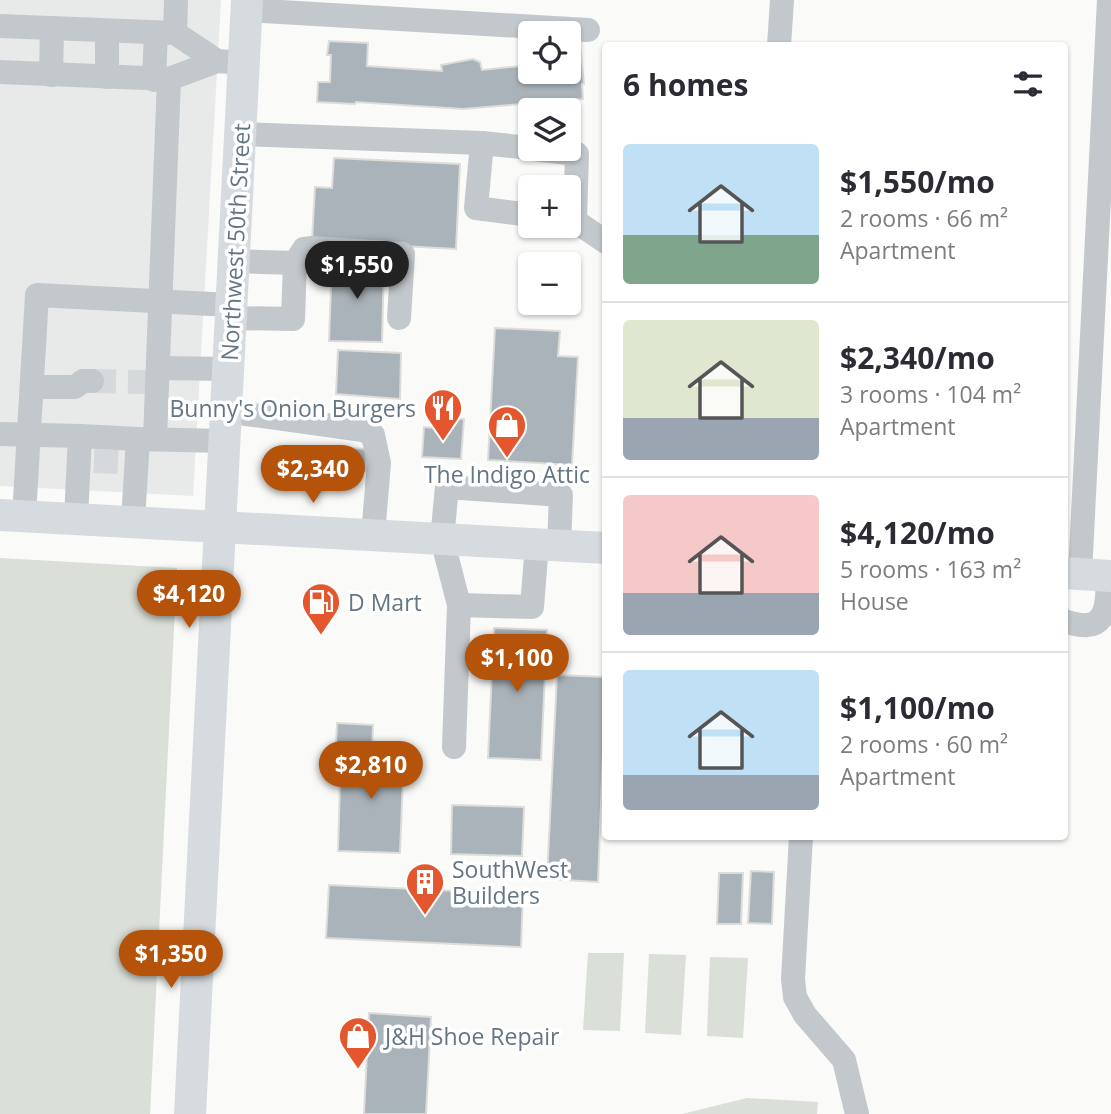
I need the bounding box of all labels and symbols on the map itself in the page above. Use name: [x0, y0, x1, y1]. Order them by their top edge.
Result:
street label: Northwest 50th Street: [213, 123, 257, 361]
pin: $1,550: [300, 242, 414, 301]
restaurant icon: Bunny's Onion Burgers: [422, 387, 464, 442]
place label: Bunny's Onion Burgers: [169, 392, 416, 424]
shop icon: The Indigo Attic: [486, 404, 528, 459]
pin: $2,340: [256, 446, 370, 505]
place label: The Indigo Attic: [424, 458, 590, 490]
pin: $4,120: [132, 570, 246, 630]
fuel station icon: D Mart: [300, 581, 342, 636]
place label: D Mart: [348, 586, 422, 618]
pin: $1,100: [460, 634, 574, 694]
pin: $2,810: [314, 742, 428, 801]
place label: SouthWest Builders: [452, 853, 568, 911]
building icon: SouthWest Builders: [404, 861, 446, 916]
pin: $1,350: [114, 930, 228, 990]
shop icon: J&H Shoe Repair: [337, 1015, 379, 1070]
place label: J&H Shoe Repair: [383, 1020, 560, 1052]

